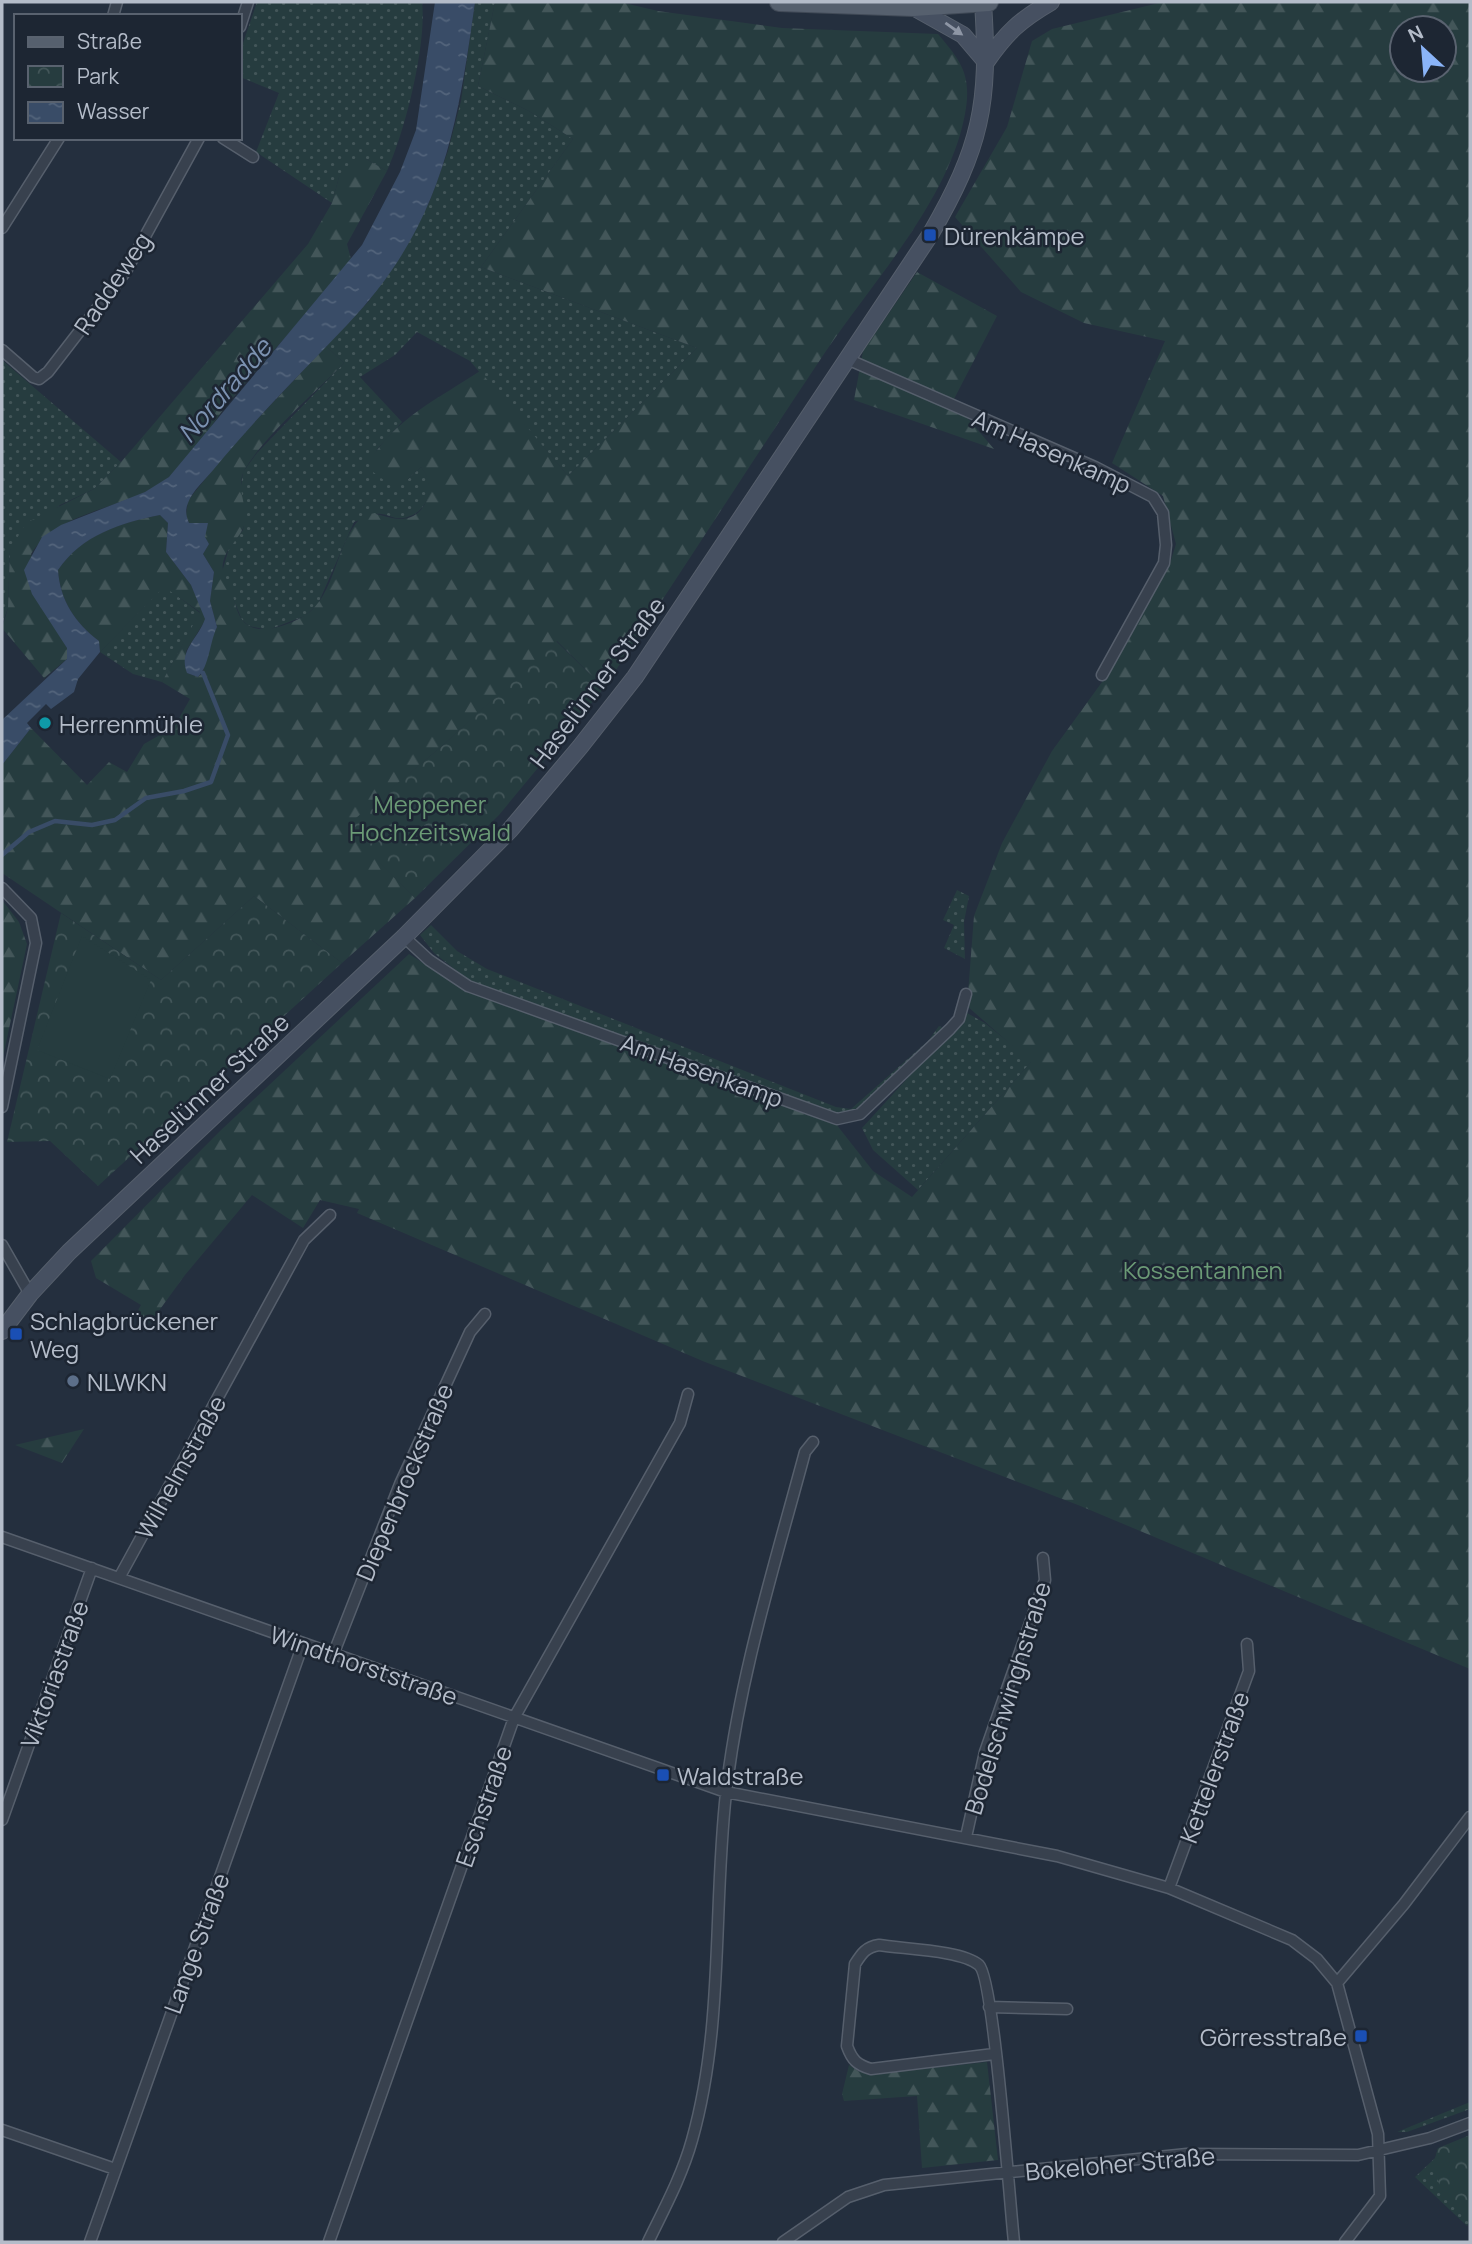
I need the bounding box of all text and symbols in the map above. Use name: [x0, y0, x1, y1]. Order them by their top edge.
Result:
legend: [14, 14, 242, 140]
north arrow: [1388, 14, 1458, 84]
text: N: [1404, 19, 1427, 48]
one-way arrow: [945, 22, 963, 36]
text: Straße: [77, 27, 142, 55]
text: Park: [77, 62, 119, 90]
text: Wasser: [77, 97, 150, 125]
place label: Dürenkämpe: [944, 219, 1085, 252]
street label: Raddeweg: [66, 225, 158, 341]
marker: Dürenkämpe: [922, 227, 938, 243]
water label: Nordradde: [169, 329, 280, 450]
street label: Am Hasenkamp: [967, 401, 1137, 501]
street label: Haselünner Straße: [522, 590, 672, 774]
place label: Herrenmühle: [59, 707, 203, 740]
marker: Herrenmühle: [37, 715, 53, 731]
park label: Meppener Hochzeitswald: [349, 787, 511, 848]
street label: Haselünner Straße: [122, 1006, 296, 1170]
street label: Am Hasenkamp: [616, 1025, 788, 1115]
park label: Kossentannen: [1123, 1253, 1283, 1286]
place label: Schlagbrückener Weg: [30, 1304, 218, 1365]
marker: Schlagbrückener Weg: [8, 1326, 24, 1342]
place label: NLWKN: [87, 1365, 167, 1398]
marker: NLWKN: [65, 1373, 81, 1389]
street label: Diepenbrockstraße: [348, 1378, 460, 1586]
street label: Wilhelmstraße: [127, 1389, 233, 1545]
street label: Bodelschwinghstraße: [956, 1578, 1058, 1818]
street label: Viktoriastraße: [12, 1596, 96, 1752]
street label: Windthorststraße: [266, 1617, 462, 1713]
street label: Kettelerstraße: [1171, 1687, 1257, 1847]
street label: Eschstraße: [447, 1741, 519, 1871]
place label: Waldstraße: [677, 1759, 804, 1792]
marker: Waldstraße: [655, 1767, 671, 1783]
street label: Lange Straße: [155, 1868, 237, 2018]
place label: Görresstraße: [1200, 2020, 1347, 2053]
marker: Görresstraße: [1353, 2028, 1369, 2044]
street label: Bokeloher Straße: [1024, 2138, 1216, 2188]

